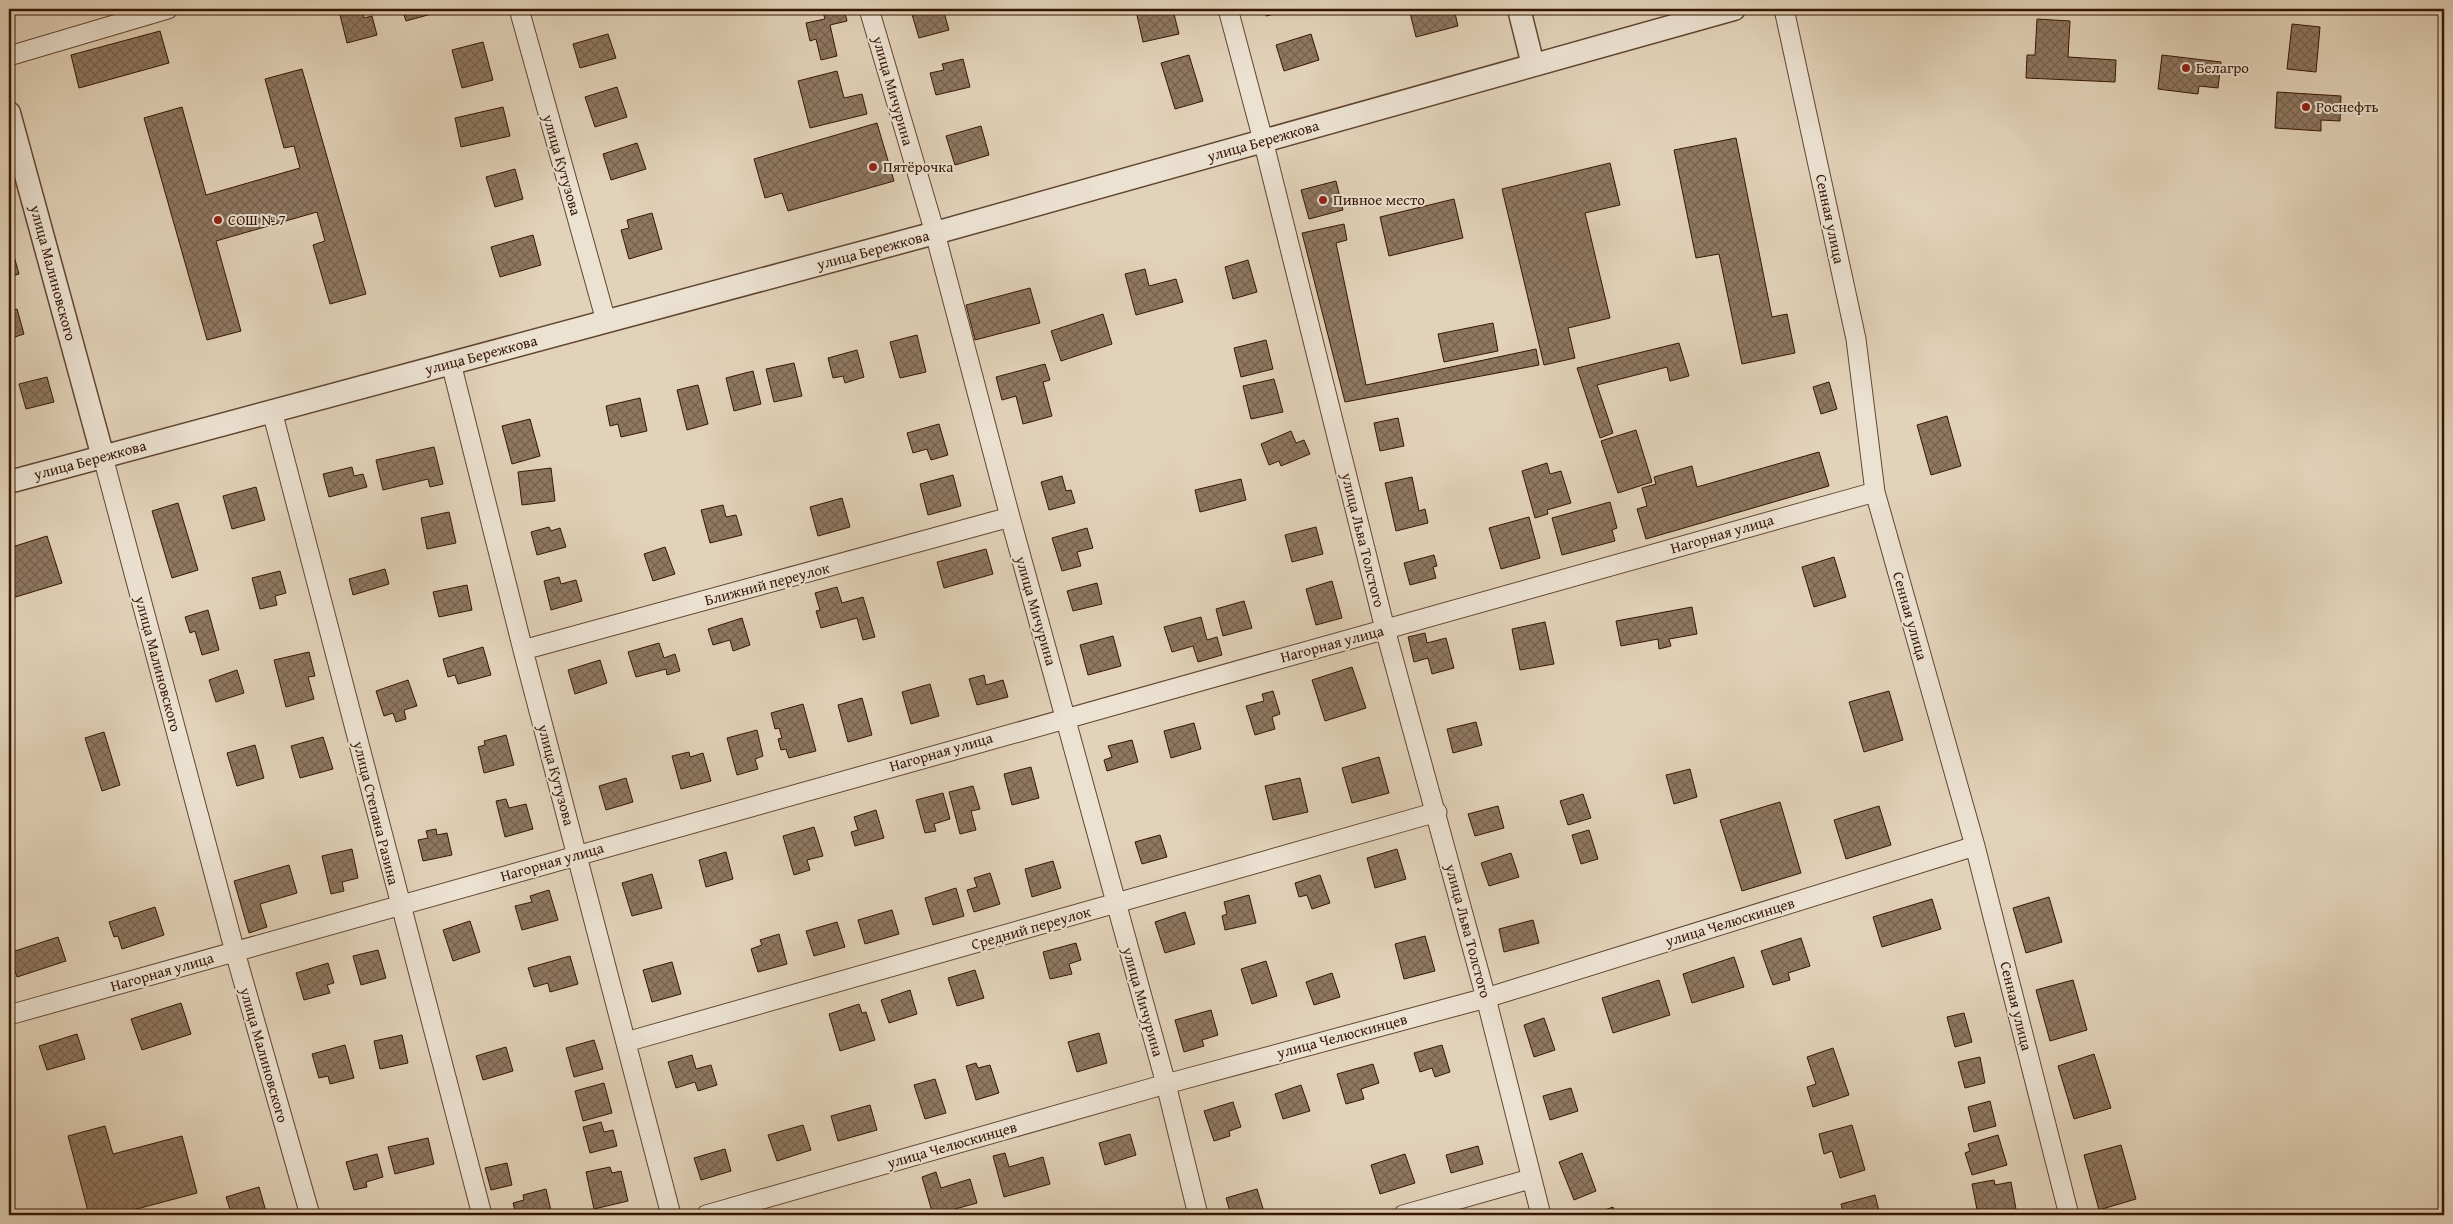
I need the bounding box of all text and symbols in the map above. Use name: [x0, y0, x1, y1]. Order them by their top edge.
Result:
street label: улица Мичурина: [868, 33, 919, 149]
place label: Белагро: [2196, 57, 2249, 78]
marker: Белагро: [2180, 62, 2192, 74]
place label: Роснефть: [2316, 96, 2379, 117]
marker: Роснефть: [2300, 101, 2312, 113]
street label: улица Кутузова: [538, 111, 587, 219]
street label: улица Бережкова: [1204, 114, 1322, 167]
place label: Пятёрочка: [883, 156, 954, 177]
marker: Пятёрочка: [867, 161, 879, 173]
street label: Сенная улица: [1811, 172, 1850, 266]
place label: Пивное место: [1333, 189, 1425, 210]
marker: Пивное место: [1317, 194, 1329, 206]
street label: улица Малиновского: [25, 202, 82, 343]
place label: СОШ № 7: [228, 209, 286, 230]
marker: СОШ № 7: [212, 214, 224, 226]
street label: улица Бережкова: [813, 224, 932, 275]
street label: улица Бережкова: [421, 329, 540, 380]
street label: улица Бережкова: [30, 434, 149, 485]
street label: улица Льва Толстого: [1336, 469, 1390, 610]
street label: Нагорная улица: [1668, 509, 1777, 558]
street label: улица Мичурина: [1011, 553, 1062, 669]
street label: Ближний переулок: [702, 557, 832, 610]
street label: Сенная улица: [1888, 569, 1933, 663]
street label: улица Малиновского: [130, 593, 187, 734]
street label: Нагорная улица: [1278, 619, 1387, 667]
street label: улица Кутузова: [533, 721, 580, 829]
street label: Нагорная улица: [887, 727, 996, 776]
street label: улица Степана Разина: [348, 738, 405, 888]
street label: Нагорная улица: [498, 837, 607, 886]
street label: улица Льва Толстого: [1440, 861, 1497, 1001]
street label: улица Челюскинцев: [1662, 892, 1797, 951]
street label: Средний переулок: [969, 900, 1093, 955]
street label: улица Мичурина: [1118, 944, 1169, 1060]
street label: Нагорная улица: [108, 947, 217, 996]
street label: Сенная улица: [1995, 959, 2038, 1053]
street label: улица Малиновского: [235, 984, 294, 1125]
street label: улица Челюскинцев: [1273, 1008, 1409, 1063]
street label: улица Челюскинцев: [884, 1116, 1019, 1173]

